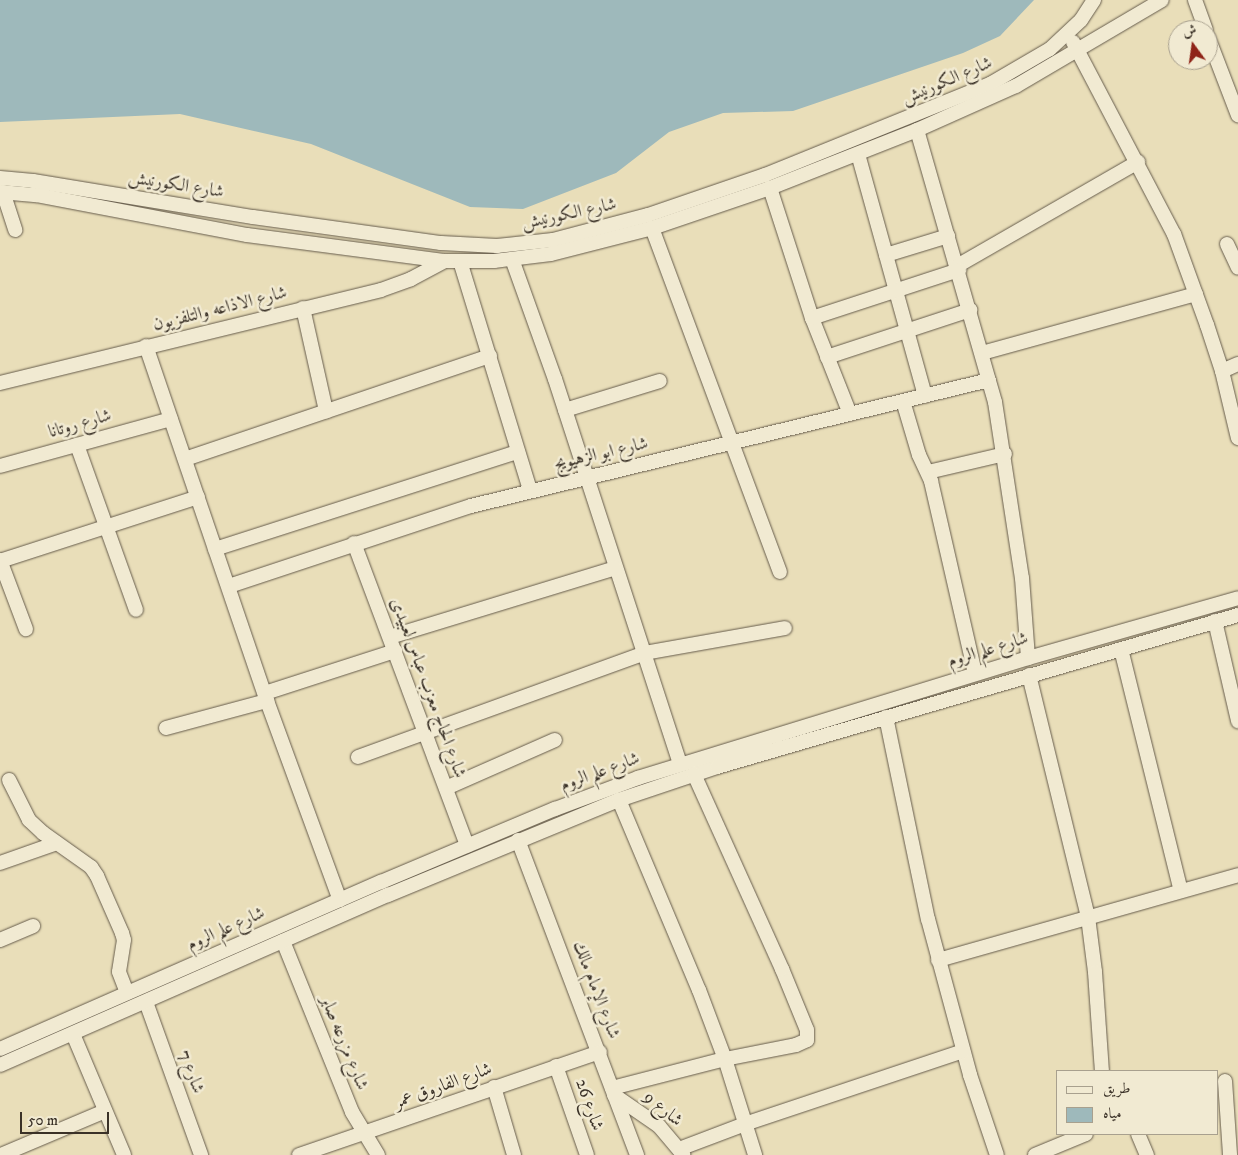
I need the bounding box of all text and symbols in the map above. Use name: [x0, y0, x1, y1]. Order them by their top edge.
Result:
north arrow: [1168, 20, 1218, 70]
text: ش: [1181, 21, 1199, 42]
street label: شارع الكورنيش: [898, 52, 996, 110]
street label: شارع الكورنيش: [127, 167, 225, 203]
street label: شارع الكورنيش: [520, 193, 618, 235]
street label: شارع الاذاعه والتلفزيون: [151, 282, 289, 336]
street label: شارع روتانا: [46, 405, 114, 443]
street label: شارع ابو الزهيويج: [552, 433, 650, 475]
street label: شارع الحاج معزب عباس لعبيدى: [385, 595, 471, 781]
street label: شارع علم الروم: [945, 628, 1031, 672]
street label: شارع علم الروم: [557, 748, 643, 796]
street label: شارع علم الروم: [184, 902, 268, 956]
street label: شارع الإمام مالك: [567, 938, 625, 1042]
street label: شارع مزرعه صابر: [315, 993, 373, 1093]
street label: شارع 7: [173, 1047, 209, 1097]
street label: شارع الفاروق عمر: [391, 1058, 495, 1114]
legend: [1056, 1070, 1218, 1135]
street label: شارع 26: [570, 1076, 608, 1134]
text: طريق: [1103, 1079, 1130, 1098]
street label: شارع 9: [639, 1087, 687, 1131]
scale bar: [22, 1102, 111, 1134]
text: مياه: [1103, 1104, 1121, 1123]
text: 50 m: [28, 1111, 58, 1130]

